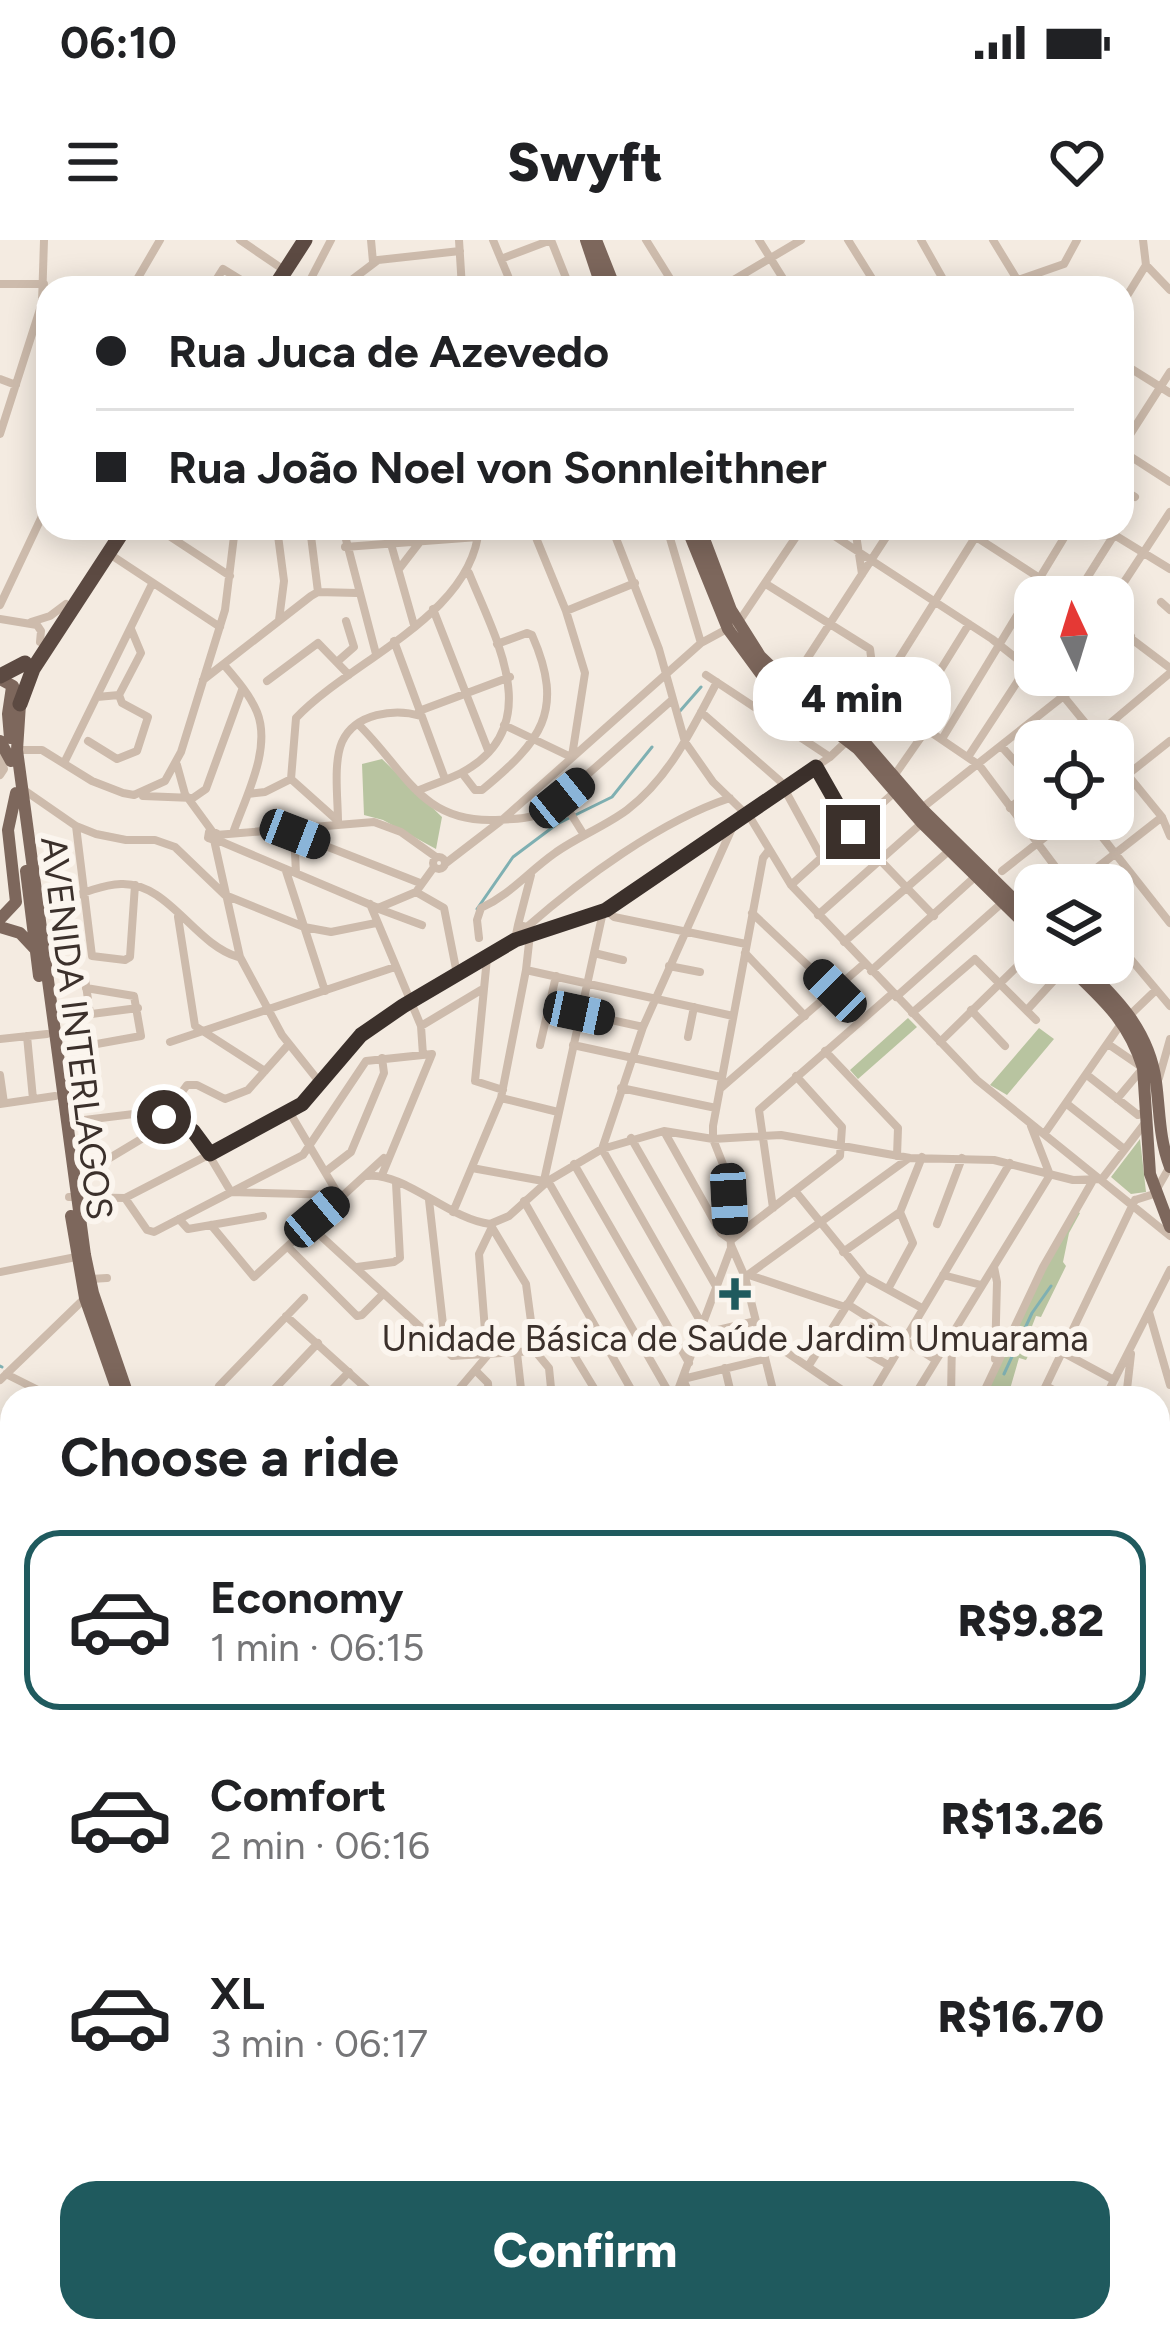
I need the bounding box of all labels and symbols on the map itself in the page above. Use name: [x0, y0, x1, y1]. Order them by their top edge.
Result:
north arrow: [1014, 576, 1134, 696]
callout: 4 min: [754, 658, 952, 742]
car: [523, 761, 601, 835]
car: [255, 804, 335, 864]
route end: [826, 805, 880, 859]
street label: AVENIDA INTERLAGOS: [32, 834, 122, 1222]
car: [797, 953, 873, 1029]
car: [540, 988, 618, 1038]
route start: [137, 1090, 191, 1144]
car: [709, 1162, 749, 1236]
car: [278, 1180, 356, 1254]
marker: Unidade Básica de Saúde Jardim Umuarama: [719, 1278, 751, 1310]
place label: Unidade Básica de Saúde Jardim Umuarama: [381, 1317, 1089, 1360]

